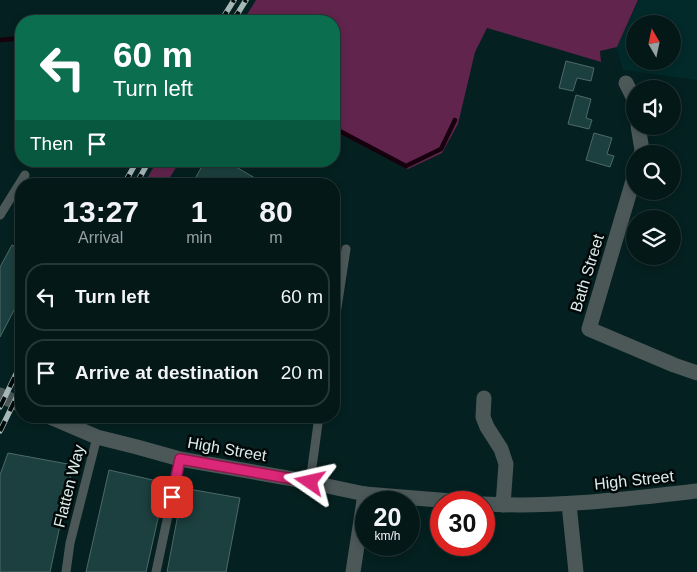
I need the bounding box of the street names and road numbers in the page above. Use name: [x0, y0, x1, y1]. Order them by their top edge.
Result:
street label: Bath Street: [567, 232, 607, 314]
street label: High Street: [186, 434, 268, 464]
street label: Flatten Way: [50, 443, 88, 529]
street label: High Street: [593, 467, 675, 493]

